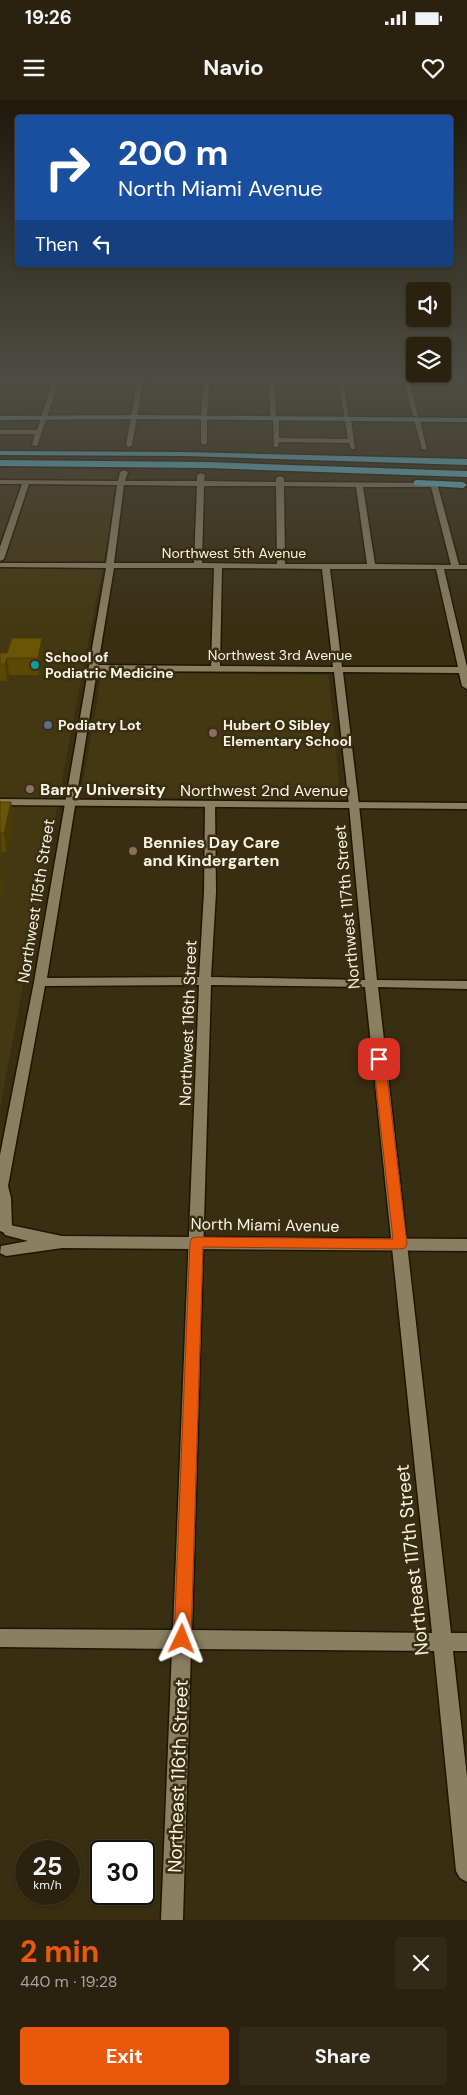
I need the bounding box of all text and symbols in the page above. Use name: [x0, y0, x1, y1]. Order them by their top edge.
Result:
text: 19:26: [25, 5, 72, 30]
text: Navio: [203, 53, 264, 82]
icon: menu: [20, 54, 48, 82]
icon: heart: [419, 54, 447, 82]
text: 200 m: [118, 130, 229, 176]
icon: right: [35, 135, 100, 200]
text: North Miami Avenue: [118, 174, 323, 203]
icon: left: [88, 230, 116, 258]
text: Then: [35, 232, 78, 257]
map controls: [406, 282, 451, 382]
button: sound: [406, 282, 451, 327]
button: layers: [406, 337, 451, 382]
street label: Northwest 5th Avenue: [162, 544, 306, 562]
street label: Northwest 3rd Avenue: [208, 646, 352, 664]
place label: School of Podiatric Medicine: [45, 648, 174, 682]
marker: School of Podiatric Medicine: [29, 659, 41, 671]
place label: Podiatry Lot: [58, 716, 141, 734]
place label: Hubert O Sibley Elementary School: [223, 716, 352, 750]
marker: Podiatry Lot: [42, 719, 54, 731]
marker: Hubert O Sibley Elementary School: [207, 727, 219, 739]
place label: Barry University: [40, 779, 166, 800]
street label: Northwest 2nd Avenue: [180, 780, 348, 801]
marker: Barry University: [24, 783, 36, 795]
street label: Northwest 115th Street: [13, 817, 59, 985]
street label: Northwest 117th Street: [329, 824, 365, 990]
place label: Bennies Day Care and Kindergarten: [143, 832, 280, 871]
marker: Bennies Day Care and Kindergarten: [127, 845, 139, 857]
street label: Northwest 116th Street: [175, 940, 201, 1106]
pin: [358, 1038, 400, 1080]
icon: arrive: [365, 1045, 393, 1073]
street label: North Miami Avenue: [190, 1213, 340, 1237]
street label: Northeast 117th Street: [390, 1463, 434, 1657]
position arrow: [155, 1612, 207, 1664]
street label: Northeast 116th Street: [162, 1679, 194, 1873]
speed limit sign: 30: [90, 1840, 155, 1905]
text: 25: [33, 1850, 62, 1883]
text: km/h: [33, 1877, 62, 1893]
text: 2 min: [20, 1932, 99, 1971]
button: close: [395, 1937, 447, 1989]
text: 440 m · 19:28: [20, 1971, 118, 1992]
button: Exit: [20, 2027, 229, 2085]
button: Share: [239, 2027, 447, 2085]

